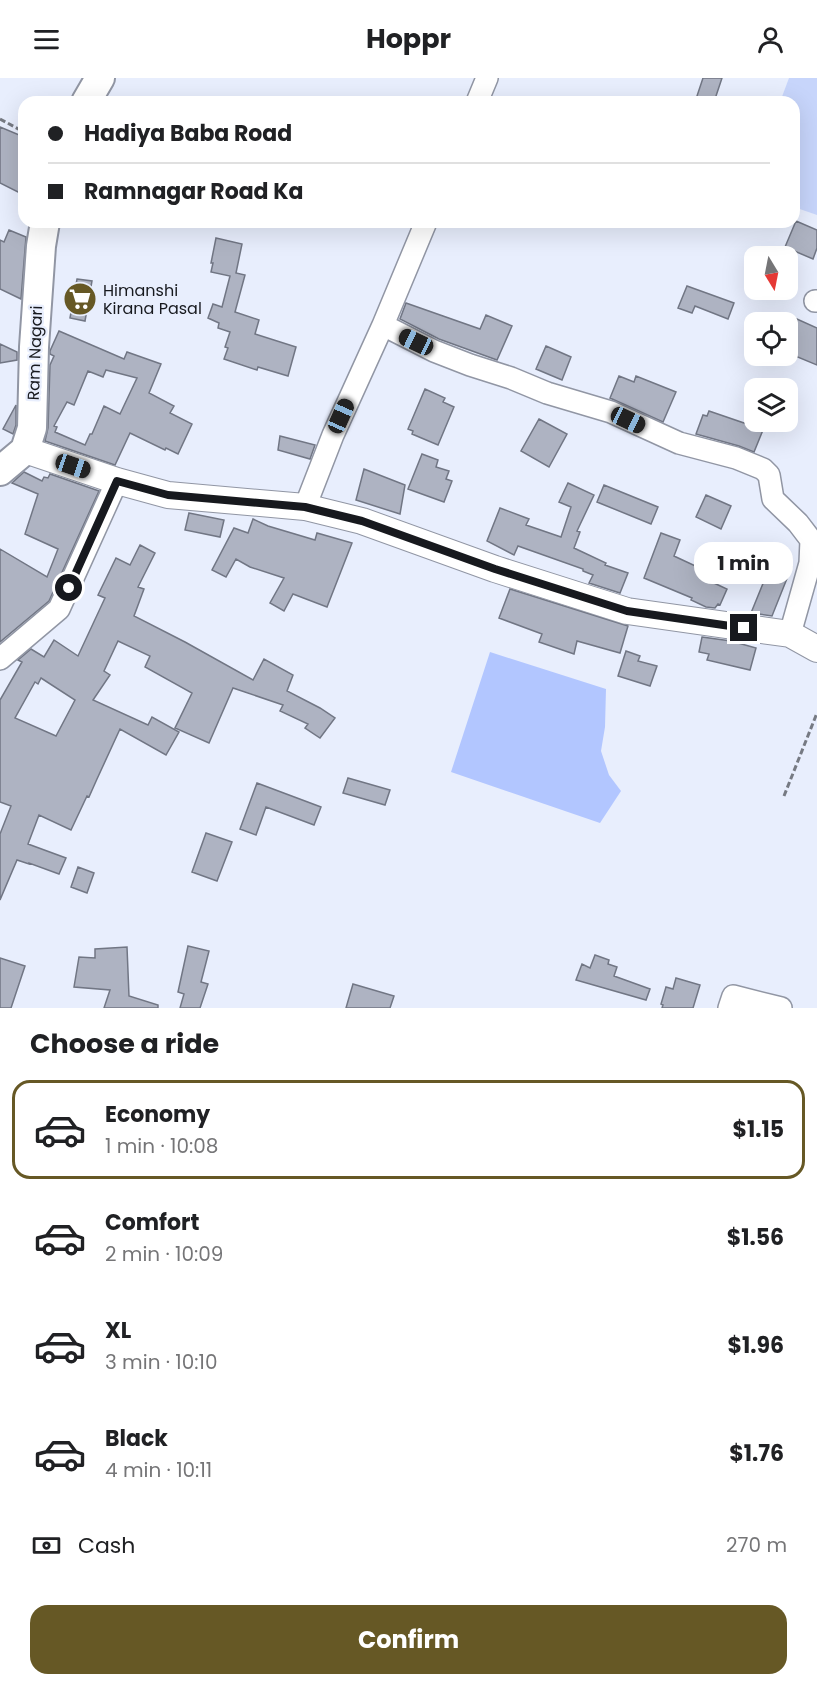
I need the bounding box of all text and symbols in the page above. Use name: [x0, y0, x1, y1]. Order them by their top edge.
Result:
text: Hoppr: [366, 20, 451, 57]
icon: menu: [30, 23, 63, 56]
icon: person: [754, 23, 787, 56]
text: Hadiya Baba Road: [84, 118, 292, 149]
text: Ramnagar Road Ka: [84, 176, 303, 207]
north arrow: [744, 246, 798, 300]
map controls: [744, 246, 798, 432]
place label: Himanshi Kirana Pasal: [103, 279, 202, 320]
supermarket icon: Himanshi Kirana Pasal: [62, 281, 98, 317]
street label: Ram Nagari: [22, 305, 48, 401]
button: locate: [744, 312, 798, 366]
car: [396, 326, 436, 358]
button: layers: [744, 378, 798, 432]
car: [325, 396, 357, 436]
car: [608, 404, 648, 436]
car: [53, 452, 93, 480]
callout: 1 min: [694, 541, 794, 583]
text: 1 min: [717, 549, 770, 577]
route start: [55, 574, 82, 601]
route end: [730, 614, 757, 641]
text: Choose a ride: [30, 1025, 219, 1062]
text: Economy: [105, 1099, 210, 1130]
icon: car: [33, 1103, 87, 1157]
text: $1.15: [732, 1114, 784, 1145]
text: 1 min · 10:08: [105, 1132, 218, 1160]
text: Comfort: [105, 1207, 199, 1238]
icon: car: [33, 1211, 87, 1265]
text: $1.56: [727, 1222, 784, 1253]
text: 2 min · 10:09: [105, 1240, 223, 1268]
text: XL: [105, 1315, 131, 1346]
icon: car: [33, 1319, 87, 1373]
text: $1.96: [728, 1330, 784, 1361]
text: 3 min · 10:10: [105, 1348, 218, 1376]
text: Black: [105, 1423, 168, 1454]
icon: car: [33, 1427, 87, 1481]
text: $1.76: [729, 1438, 784, 1469]
text: 4 min · 10:11: [105, 1456, 212, 1484]
icon: cash: [30, 1529, 63, 1562]
text: Cash: [78, 1530, 135, 1561]
text: 270 m: [726, 1531, 787, 1559]
button: Confirm: [30, 1605, 787, 1674]

